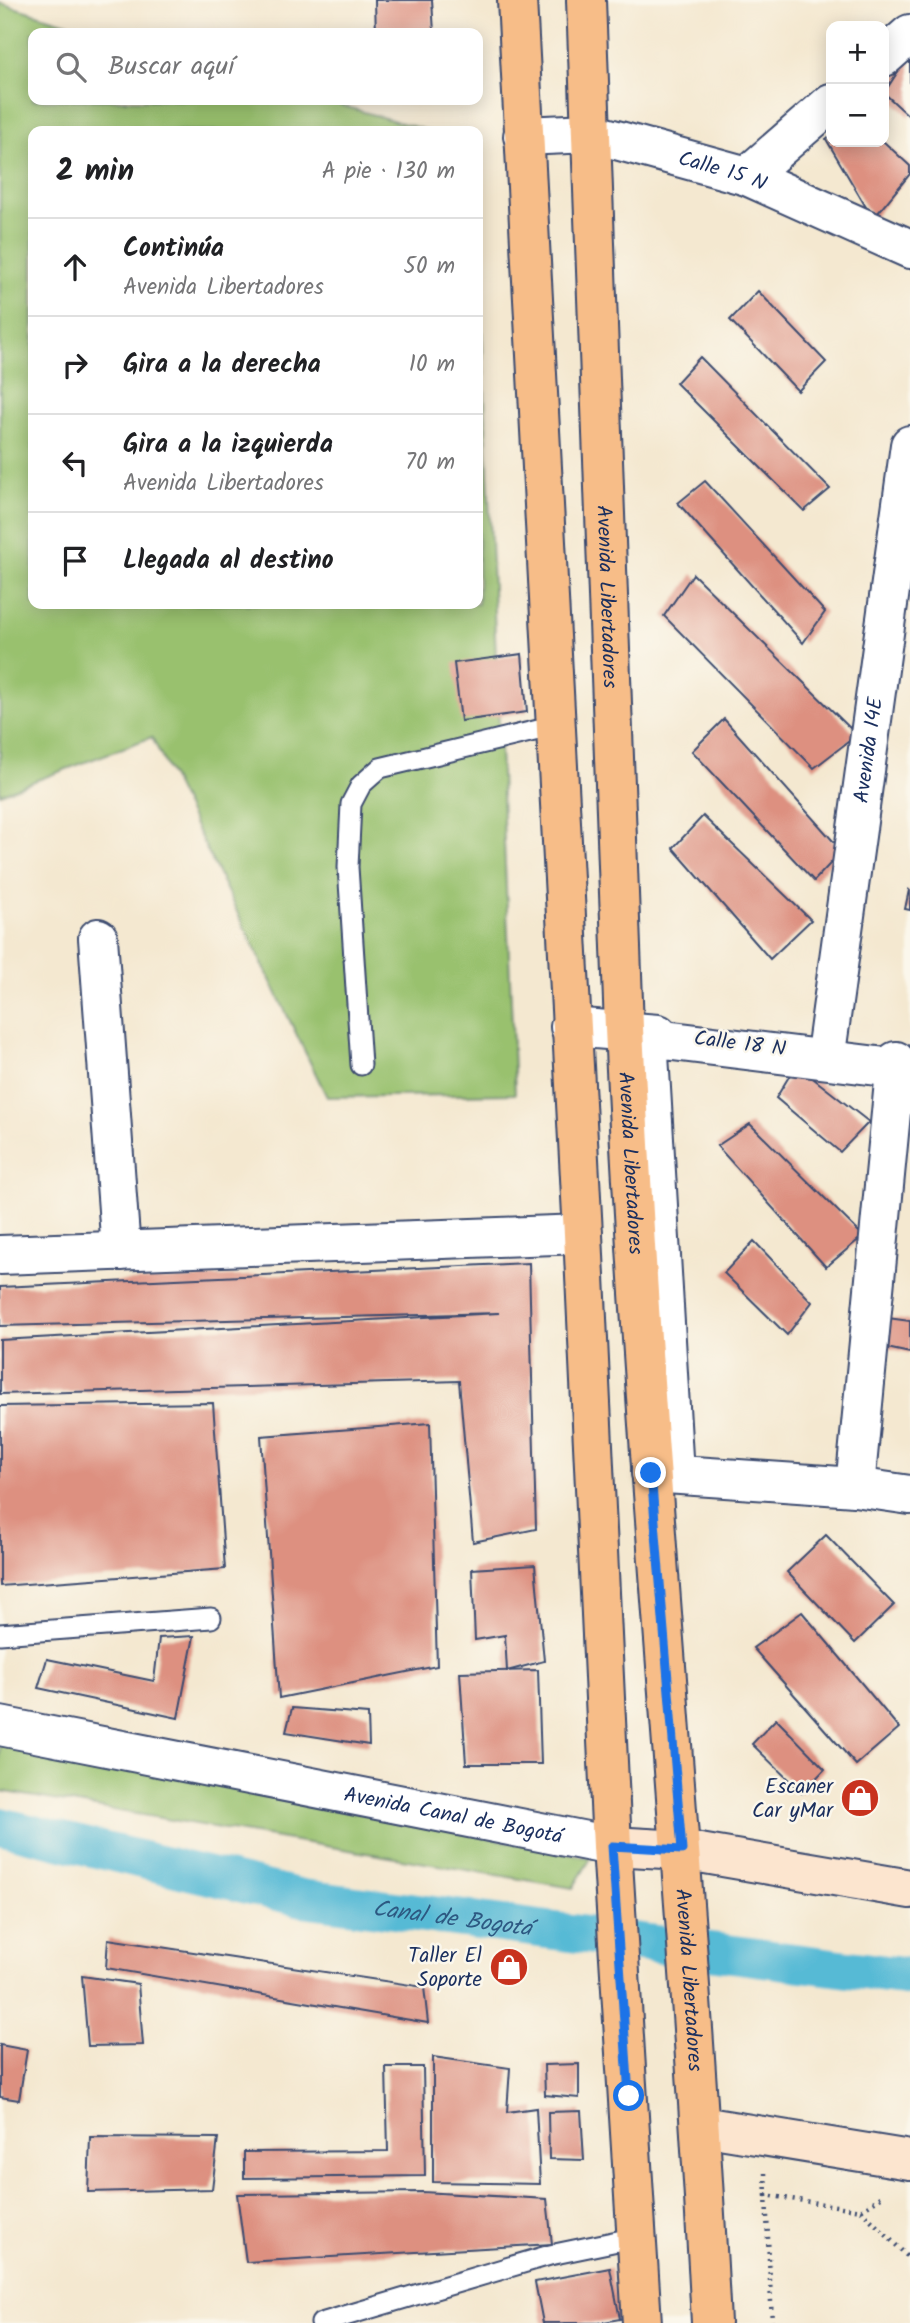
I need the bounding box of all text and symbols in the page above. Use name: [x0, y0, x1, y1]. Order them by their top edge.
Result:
map controls: [826, 21, 889, 147]
button: +: [826, 21, 889, 84]
search box: [28, 28, 483, 105]
text: Buscar aquí: [108, 46, 234, 88]
icon: search: [52, 48, 90, 86]
button: −: [826, 84, 889, 147]
street label: Calle 15 N: [674, 143, 772, 201]
text: 2 min: [56, 148, 134, 196]
text: A pie · 130 m: [322, 154, 455, 190]
text: Continúa: [123, 228, 224, 270]
icon: ahead: [56, 248, 94, 286]
text: 50 m: [404, 249, 455, 285]
text: Avenida Libertadores: [123, 270, 324, 306]
text: Gira a la derecha: [123, 344, 321, 386]
icon: right: [56, 346, 94, 384]
text: 10 m: [409, 347, 455, 383]
text: Gira a la izquierda: [123, 424, 333, 466]
icon: left: [56, 444, 94, 482]
text: 70 m: [405, 445, 455, 481]
text: Avenida Libertadores: [123, 466, 324, 502]
street label: Avenida Libertadores: [586, 504, 626, 689]
text: Llegada al destino: [123, 540, 334, 582]
icon: arrive: [56, 542, 94, 580]
street label: Avenida 14E: [846, 694, 893, 805]
street label: Calle 18 N: [692, 1022, 788, 1067]
street label: Avenida Libertadores: [608, 1071, 651, 1256]
route end: [635, 1457, 666, 1488]
place label: Escaner Car yMar: [752, 1771, 834, 1828]
shop icon: Escaner Car yMar: [839, 1777, 881, 1819]
street label: Avenida Canal de Bogotá: [341, 1779, 567, 1854]
street label: Avenida Libertadores: [665, 1887, 711, 2073]
water label: Canal de Bogotá: [370, 1891, 540, 1948]
place label: Taller El Soporte: [408, 1940, 483, 1997]
shop icon: Taller El Soporte: [488, 1946, 530, 1988]
route start: [613, 2080, 644, 2111]

